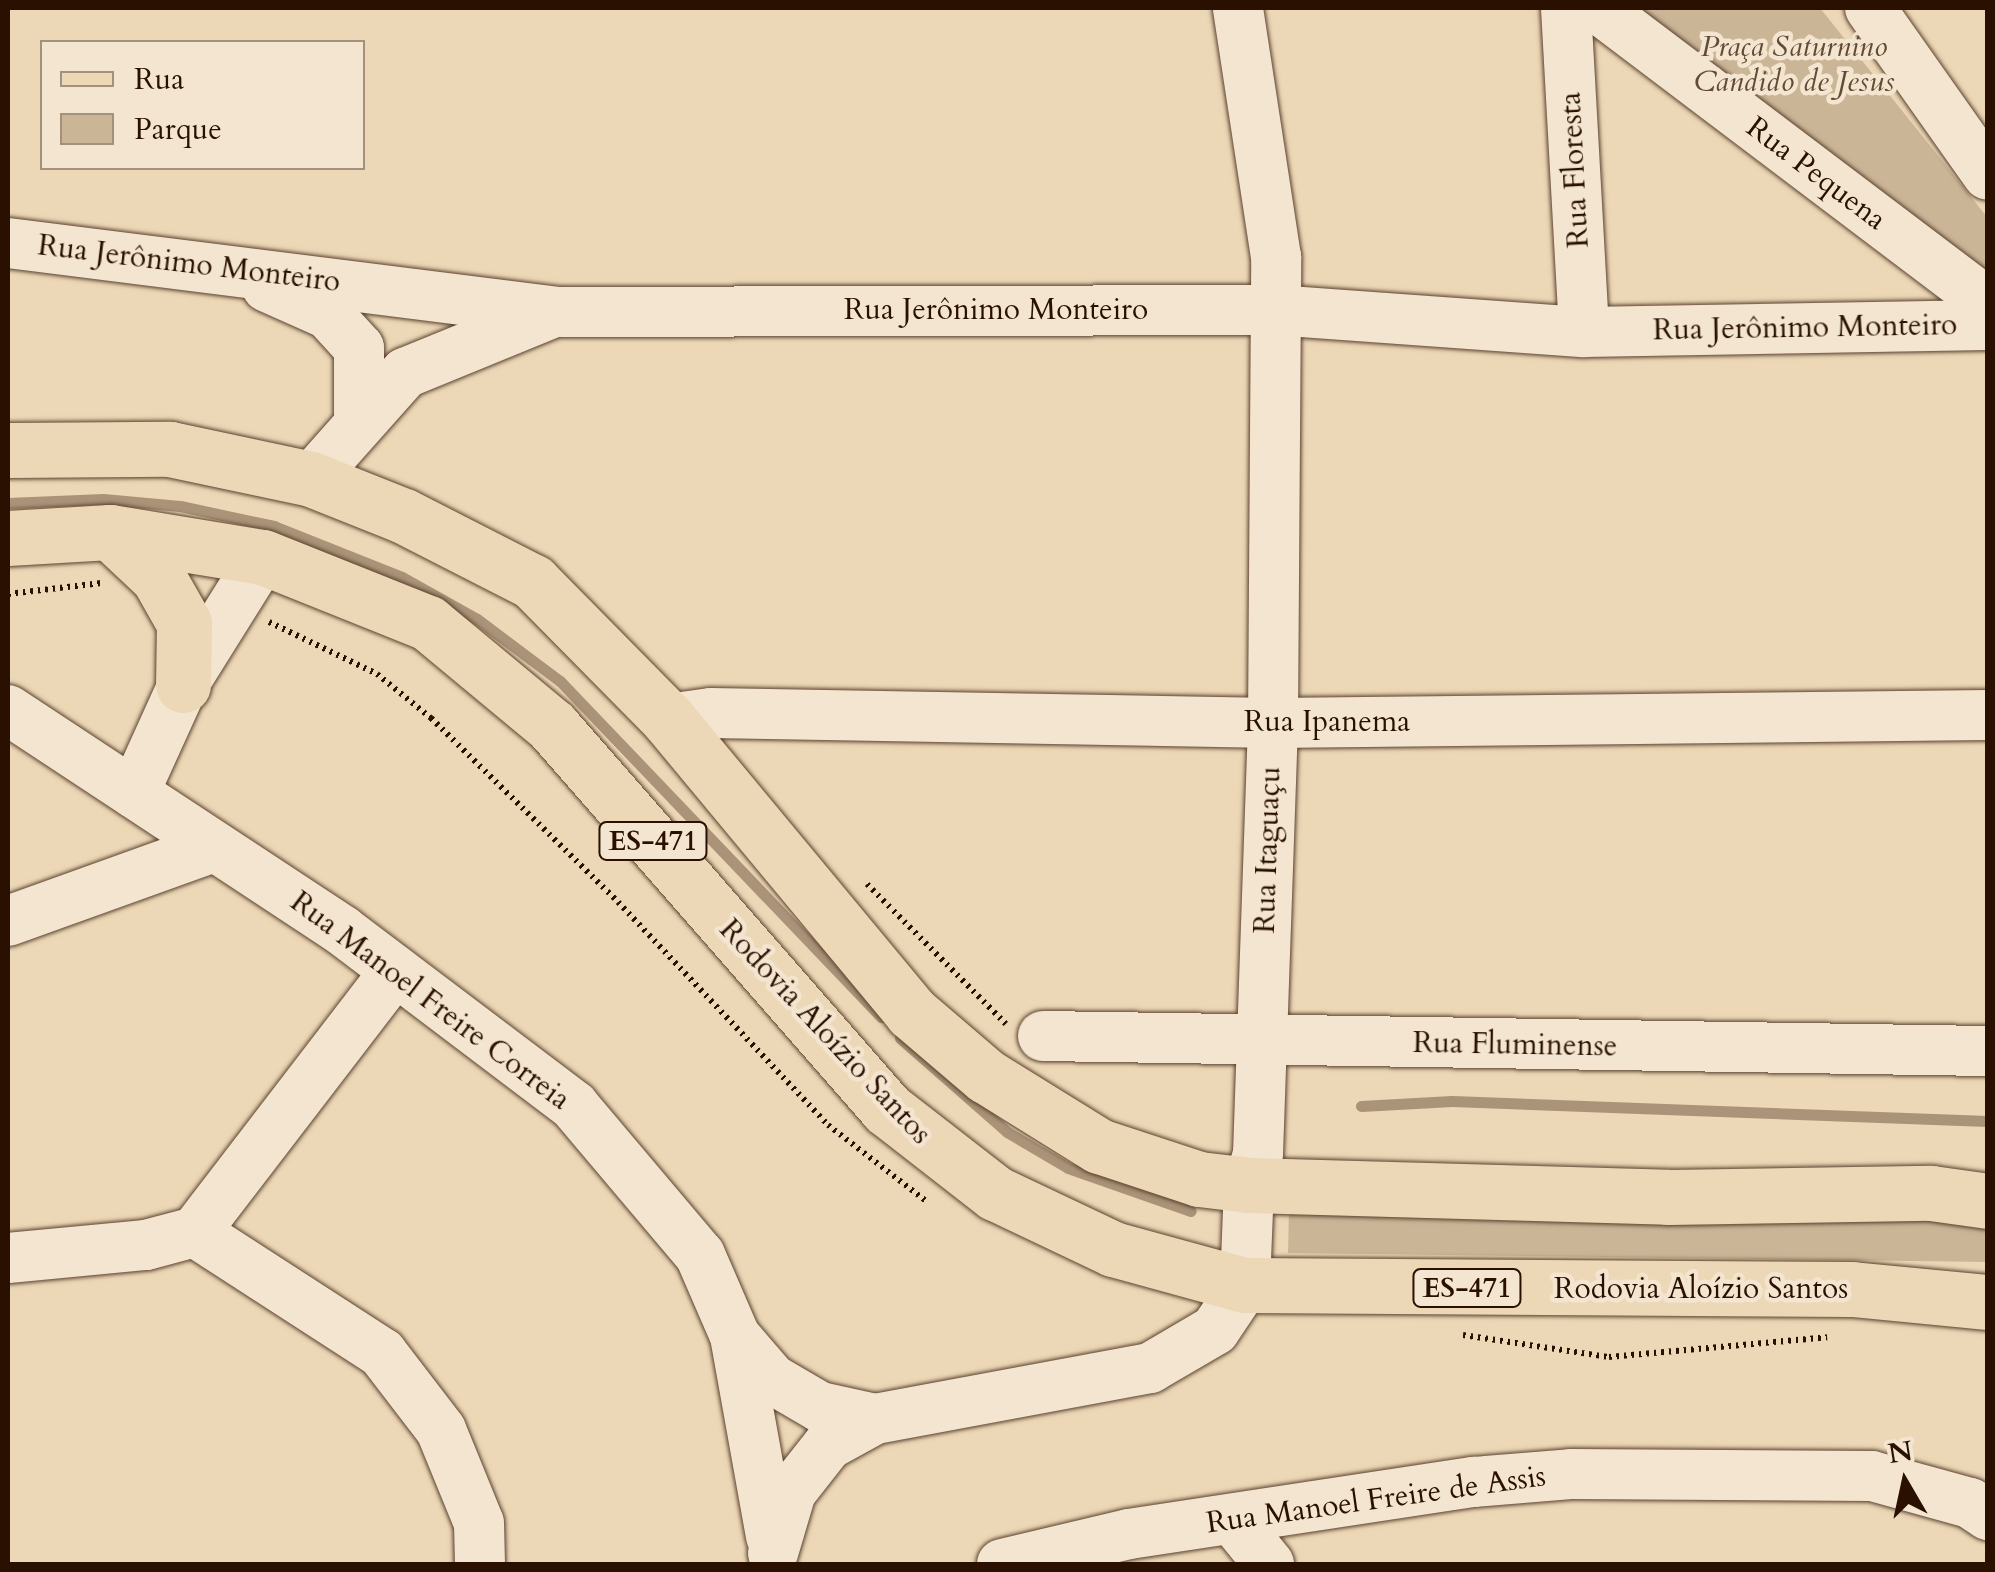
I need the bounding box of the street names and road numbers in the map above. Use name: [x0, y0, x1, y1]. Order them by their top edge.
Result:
street label: Rua Floresta: [1553, 91, 1597, 249]
street label: Rua Pequena: [1739, 110, 1893, 238]
street label: Rua Jerônimo Monteiro: [36, 228, 342, 300]
street label: Rua Jerônimo Monteiro: [844, 292, 1148, 328]
street label: Rua Jerônimo Monteiro: [1652, 307, 1958, 349]
street label: Rua Ipanema: [1244, 704, 1410, 740]
street label: Rua Itaguaçu: [1247, 766, 1289, 934]
road number: ES-471: [598, 818, 708, 864]
street label: Rua Manoel Freire Correia: [283, 884, 577, 1118]
street label: Rodovia Aloízio Santos: [711, 912, 939, 1152]
street label: Rua Fluminense: [1412, 1025, 1618, 1065]
road number: ES-471: [1412, 1265, 1522, 1311]
street label: Rodovia Aloízio Santos: [1554, 1271, 1848, 1307]
street label: Rua Manoel Freire de Assis: [1204, 1458, 1548, 1542]

